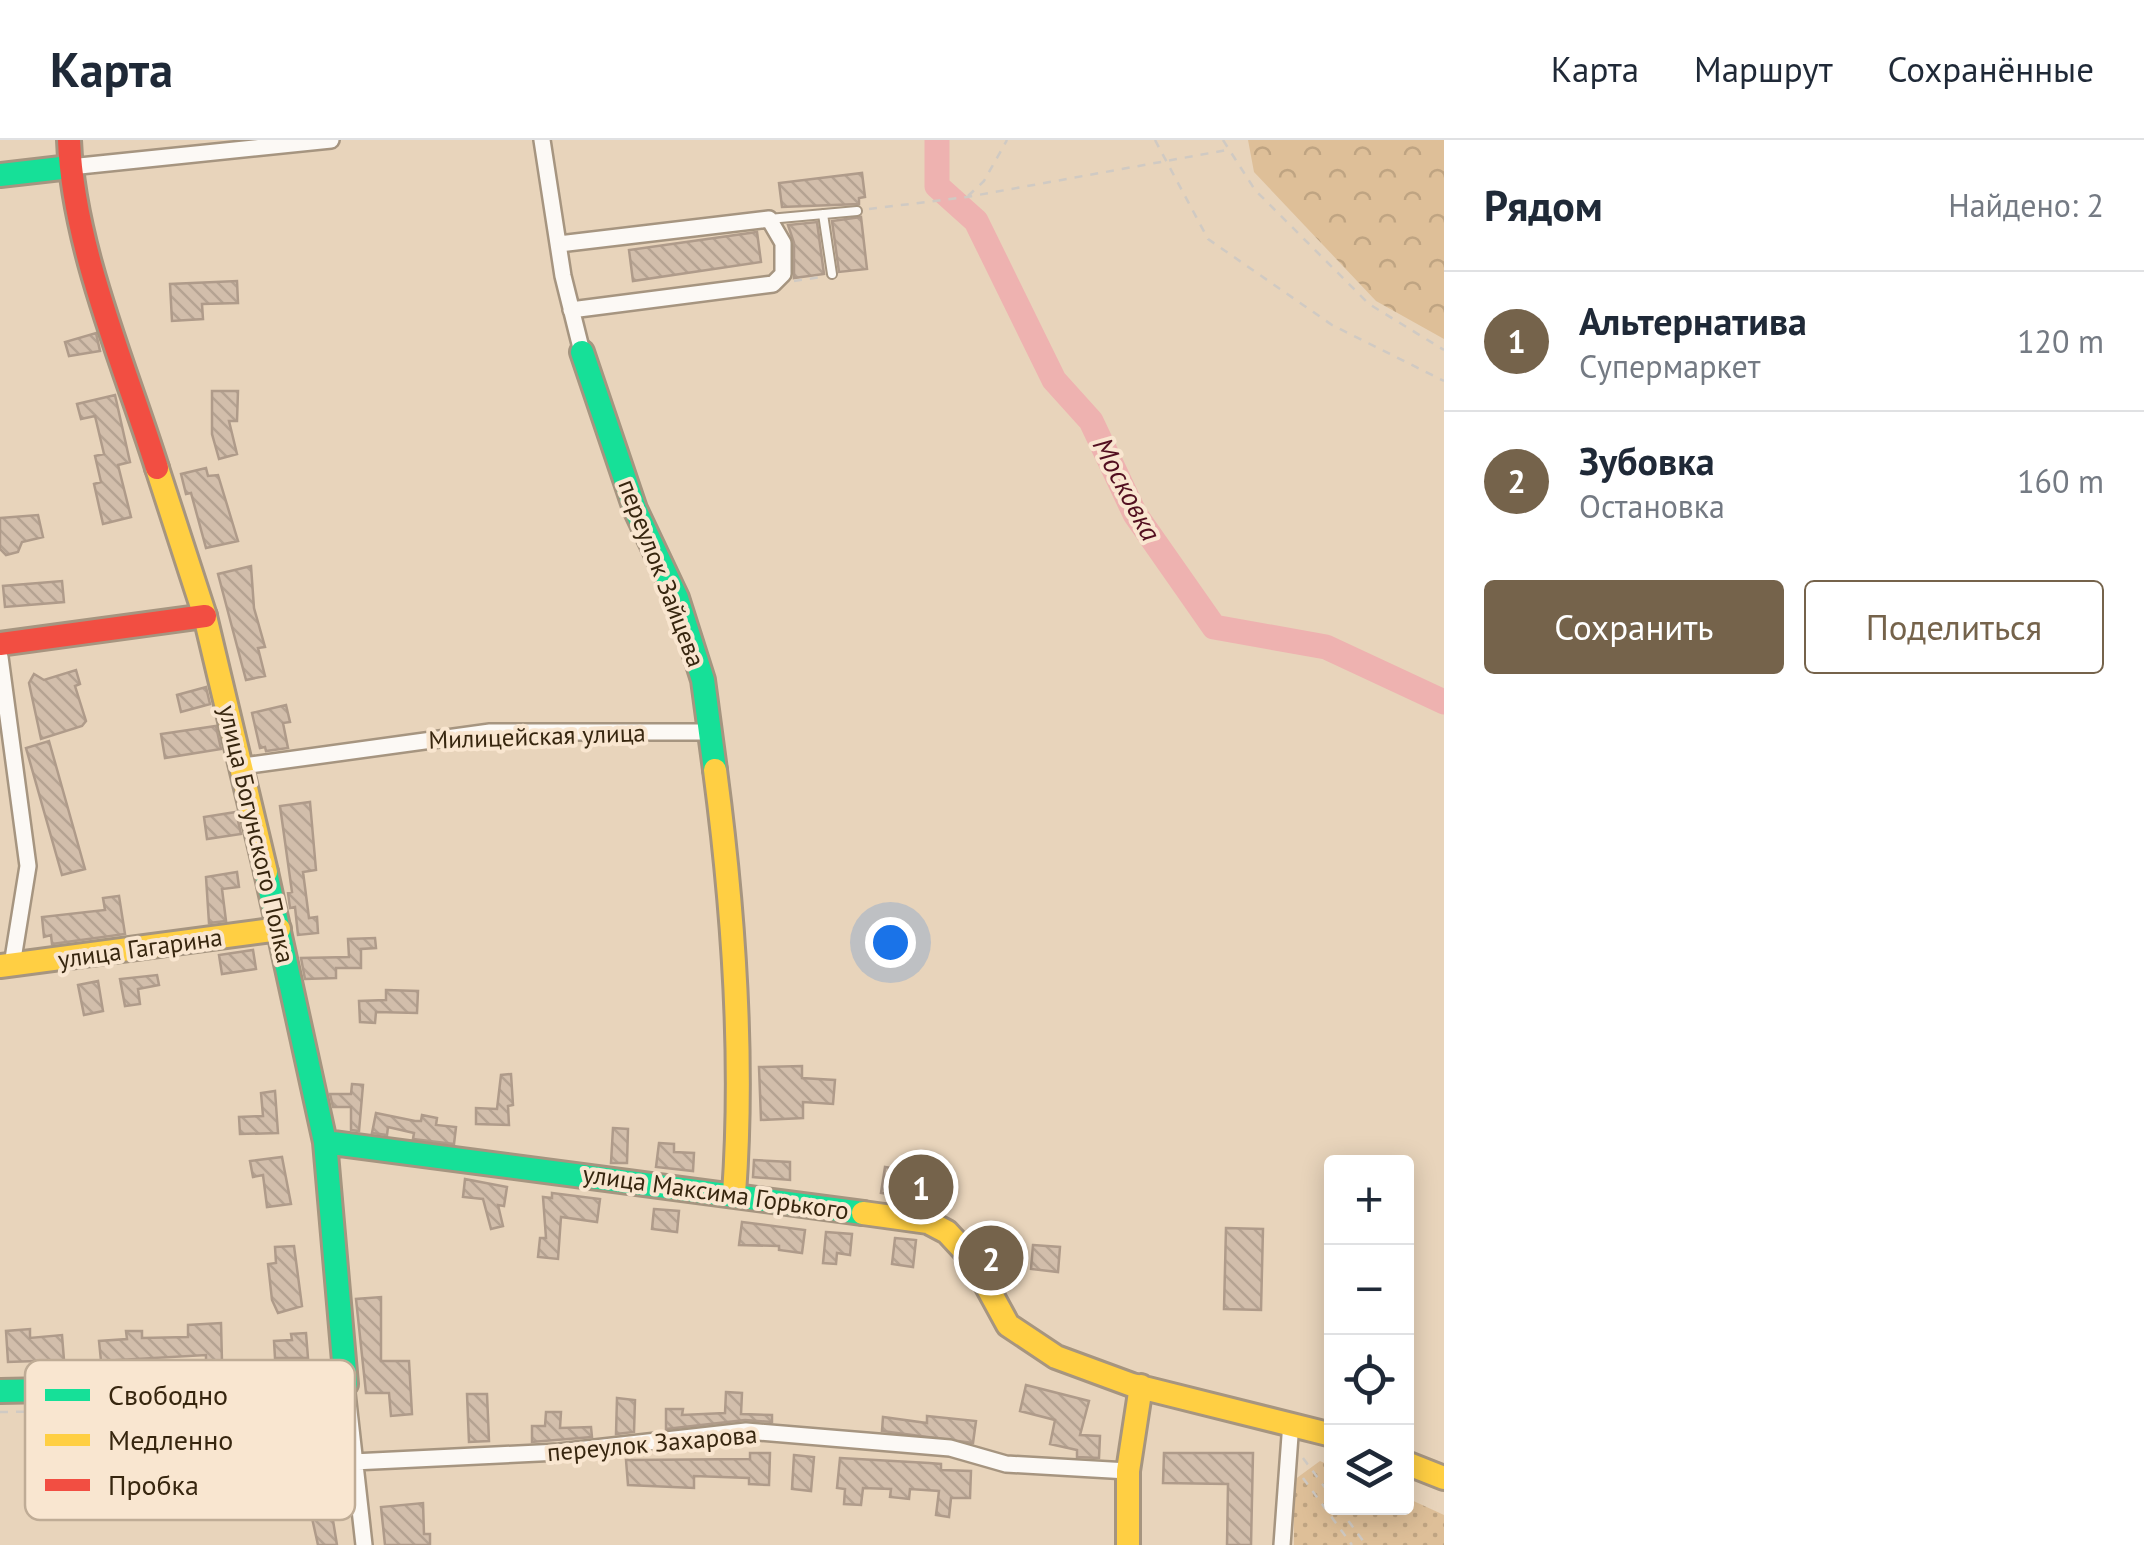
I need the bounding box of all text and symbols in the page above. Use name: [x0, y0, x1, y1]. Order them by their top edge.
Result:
text: Карта: [50, 38, 173, 100]
text: Карта: [1551, 46, 1639, 92]
text: Маршрут: [1694, 46, 1833, 92]
text: Сохранённые: [1888, 46, 2094, 92]
text: Рядом: [1484, 178, 1603, 233]
text: Найдено: 2: [1948, 184, 2104, 226]
text: Альтернатива: [1579, 296, 1807, 345]
text: 1: [1507, 320, 1526, 362]
text: 120 m: [2017, 320, 2104, 362]
text: Супермаркет: [1579, 345, 1760, 387]
water label: Московка: [1085, 431, 1170, 547]
text: Зубовка: [1579, 436, 1715, 485]
text: 2: [1507, 460, 1526, 502]
text: 160 m: [2017, 460, 2104, 502]
street label: переулок Зайцева: [611, 475, 713, 671]
text: Остановка: [1579, 485, 1725, 527]
button: Сохранить: [1484, 580, 1784, 674]
button: Поделиться: [1804, 580, 2104, 674]
street label: улица Богунского Полка: [212, 702, 302, 966]
street label: Милицейская улица: [428, 716, 646, 756]
your location: [865, 917, 916, 968]
street label: улица Гагарина: [56, 921, 224, 975]
pin: 1: [888, 1150, 954, 1224]
map controls: [1324, 1155, 1414, 1515]
button: +: [1324, 1155, 1414, 1245]
street label: улица Максима Горького: [581, 1157, 851, 1227]
pin: 2: [958, 1220, 1024, 1296]
button: −: [1324, 1245, 1414, 1335]
button: locate: [1324, 1335, 1414, 1425]
legend: [25, 1360, 355, 1520]
text: Свободно: [108, 1376, 228, 1413]
street label: переулок Захарова: [546, 1418, 758, 1468]
text: Медленно: [108, 1421, 233, 1458]
button: layers: [1324, 1425, 1414, 1515]
text: Пробка: [108, 1466, 199, 1503]

